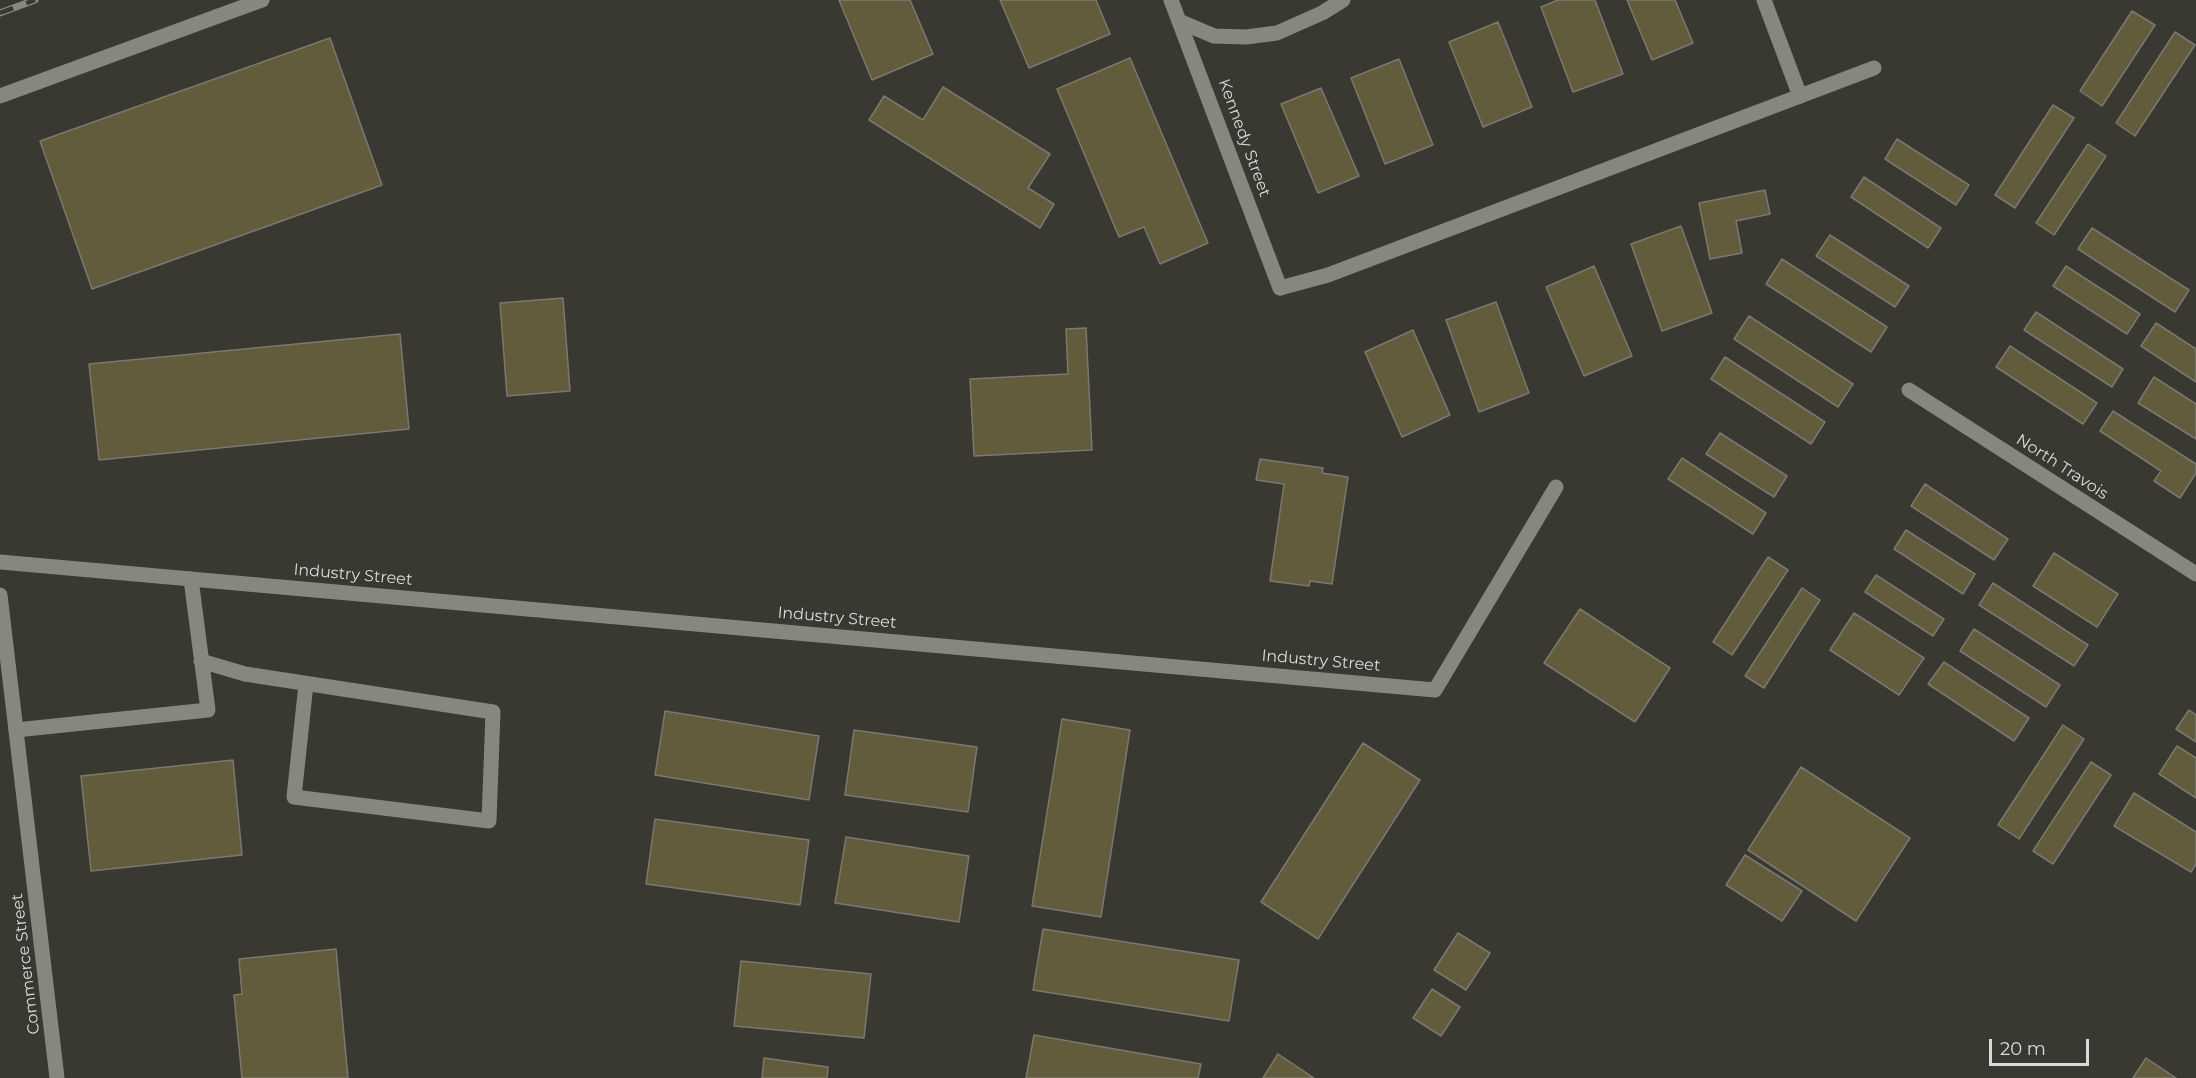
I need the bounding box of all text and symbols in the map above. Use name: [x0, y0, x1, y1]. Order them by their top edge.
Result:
street label: Kennedy Street: [1214, 76, 1274, 200]
street label: North Travois: [2012, 430, 2112, 504]
street label: Industry Street: [293, 560, 413, 590]
street label: Industry Street: [777, 603, 897, 633]
street label: Industry Street: [1261, 646, 1381, 676]
street label: Commerce Street: [8, 892, 44, 1036]
scale bar: [1992, 1027, 2092, 1065]
text: 20 m: [2000, 1038, 2046, 1060]

